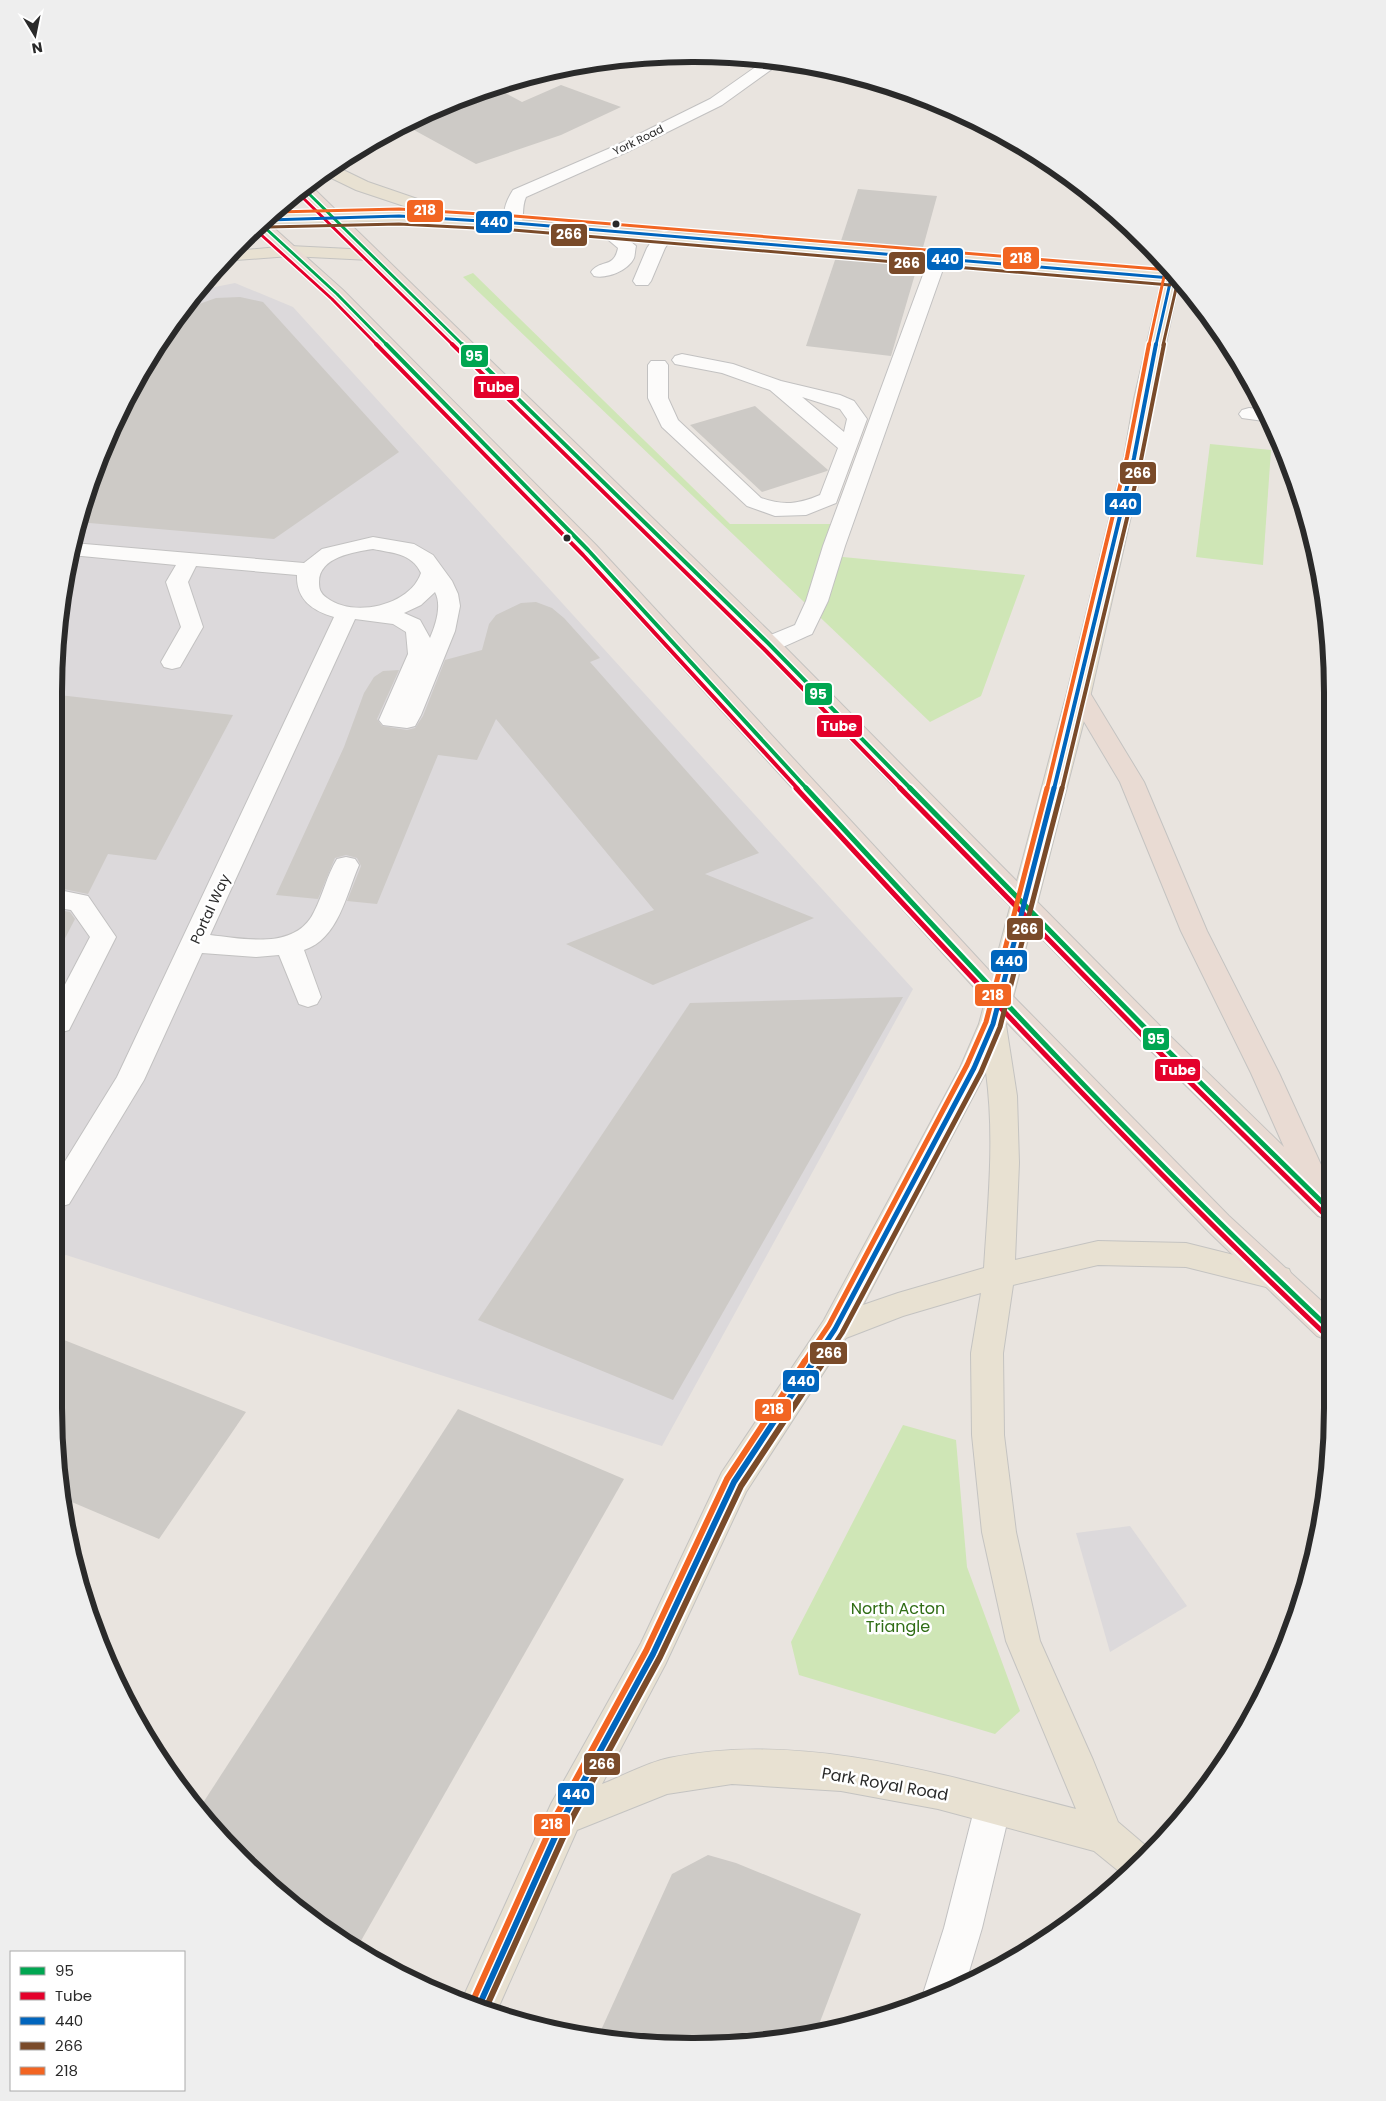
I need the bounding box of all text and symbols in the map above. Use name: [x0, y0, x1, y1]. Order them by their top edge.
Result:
north arrow: [10, 10, 60, 60]
text: N: [30, 37, 44, 59]
street label: York Road: [610, 121, 666, 159]
line badge: 218: [406, 199, 444, 223]
text: 218: [414, 200, 436, 220]
line badge: 440: [475, 210, 513, 234]
text: 440: [480, 212, 508, 232]
unlabelled marker: [611, 219, 621, 229]
line badge: 266: [550, 223, 588, 247]
text: 266: [556, 224, 582, 244]
line badge: 218: [1002, 246, 1040, 270]
line badge: 440: [926, 247, 964, 271]
text: 218: [1010, 248, 1032, 268]
text: 440: [931, 249, 959, 269]
line badge: 266: [888, 251, 926, 275]
text: 266: [894, 253, 920, 273]
line badge: 95: [460, 344, 489, 368]
text: 95: [465, 346, 483, 366]
line badge: Tube: [473, 375, 520, 399]
text: Tube: [478, 377, 514, 397]
line badge: 266: [1119, 461, 1157, 485]
text: 266: [1125, 463, 1151, 483]
line badge: 440: [1104, 492, 1142, 516]
text: 440: [1109, 494, 1137, 514]
unlabelled marker: [562, 533, 572, 543]
line badge: 95: [804, 682, 833, 706]
text: 95: [809, 684, 827, 704]
line badge: Tube: [816, 714, 863, 738]
text: Tube: [821, 716, 857, 736]
street label: Portal Way: [185, 871, 235, 947]
line badge: 266: [1006, 917, 1044, 941]
text: 266: [1012, 919, 1038, 939]
line badge: 440: [990, 949, 1028, 973]
text: 440: [995, 951, 1023, 971]
line badge: 218: [974, 983, 1012, 1007]
text: 218: [982, 985, 1004, 1005]
line badge: 95: [1142, 1027, 1170, 1051]
text: 95: [1147, 1029, 1165, 1049]
line badge: Tube: [1154, 1058, 1201, 1082]
text: Tube: [1160, 1060, 1196, 1080]
line badge: 266: [809, 1341, 848, 1365]
text: 266: [816, 1343, 842, 1363]
line badge: 440: [782, 1369, 820, 1393]
text: 440: [787, 1371, 815, 1391]
line badge: 218: [754, 1398, 792, 1422]
text: 218: [762, 1399, 784, 1419]
park label: North Acton Triangle: [851, 1597, 945, 1638]
line badge: 266: [583, 1752, 621, 1776]
text: 266: [589, 1754, 615, 1774]
street label: Park Royal Road: [820, 1762, 950, 1806]
line badge: 440: [557, 1782, 595, 1806]
text: 440: [562, 1784, 590, 1804]
line badge: 218: [533, 1813, 571, 1837]
text: 218: [541, 1814, 563, 1834]
legend: [10, 1951, 185, 2091]
text: 95: [55, 1960, 74, 1981]
text: Tube: [55, 1985, 92, 2006]
text: 440: [55, 2010, 83, 2031]
text: 266: [55, 2035, 83, 2056]
text: 218: [55, 2060, 78, 2081]

